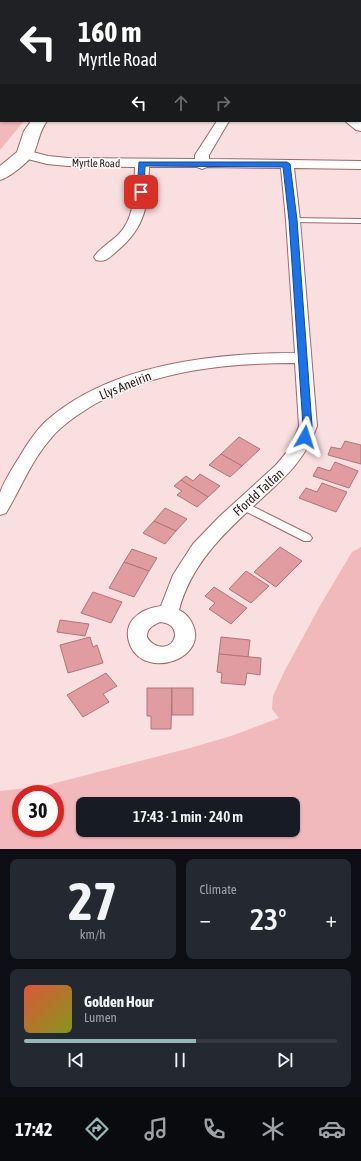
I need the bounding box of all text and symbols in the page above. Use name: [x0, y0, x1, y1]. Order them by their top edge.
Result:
icon: left: [12, 16, 64, 68]
text: 160 m: [78, 16, 141, 48]
text: Myrtle Road: [78, 49, 157, 70]
icon: left: [128, 92, 150, 114]
icon: ahead: [170, 92, 192, 114]
icon: right: [212, 92, 234, 114]
street label: Myrtle Road: [72, 157, 120, 169]
pin: [124, 175, 158, 209]
icon: arrive: [130, 181, 152, 203]
street label: Llys Aneirin: [97, 368, 153, 403]
position arrow: [284, 416, 326, 458]
street label: Ffordd Talfan: [230, 466, 287, 519]
speed limit sign: 30: [12, 785, 64, 837]
text: 17:43 · 1 min · 240 m: [133, 808, 243, 825]
text: 27: [68, 871, 117, 931]
text: Climate: [200, 882, 237, 897]
text: 23°: [250, 902, 286, 936]
text: −: [200, 906, 211, 932]
text: +: [326, 906, 337, 932]
text: km/h: [80, 927, 106, 942]
text: Golden Hour: [84, 993, 154, 1010]
text: Lumen: [84, 1010, 117, 1025]
icon: previous: [65, 1049, 87, 1071]
icon: pause: [169, 1049, 191, 1071]
icon: next: [274, 1049, 296, 1071]
icon: directions: [83, 1115, 111, 1143]
icon: music: [142, 1115, 170, 1143]
icon: phone: [200, 1115, 228, 1143]
icon: climate: [259, 1115, 287, 1143]
icon: car: [318, 1115, 346, 1143]
text: 17:42: [15, 1119, 52, 1140]

